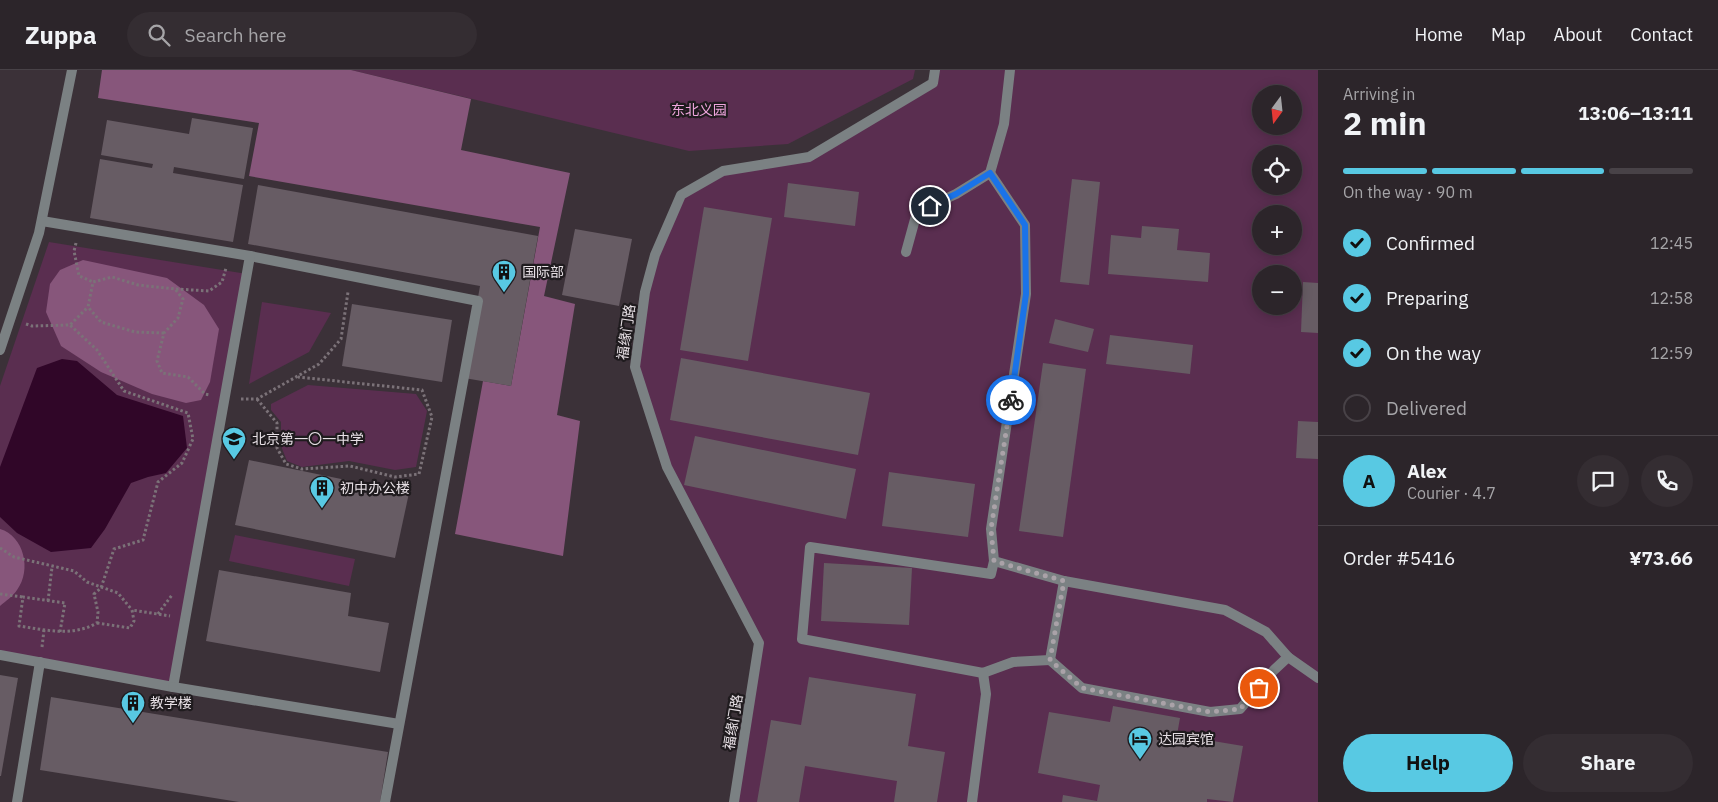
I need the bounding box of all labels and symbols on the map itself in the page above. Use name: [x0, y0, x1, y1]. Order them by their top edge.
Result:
north arrow: [1252, 85, 1302, 135]
park label: 东北义园: [671, 101, 727, 119]
pin: [909, 185, 951, 227]
building icon: 国际部: [491, 259, 517, 293]
place label: 国际部: [522, 263, 564, 281]
street label: 福缘门路: [613, 303, 639, 361]
courier: [986, 375, 1036, 425]
school or university icon: 北京第一〇一中学: [221, 426, 247, 460]
place label: 北京第一〇一中学: [252, 430, 364, 448]
building icon: 初中办公楼: [309, 475, 335, 509]
place label: 初中办公楼: [340, 479, 410, 497]
pin: [1238, 667, 1280, 709]
building icon: 教学楼: [120, 690, 146, 724]
street label: 福缘门路: [720, 693, 746, 751]
place label: 教学楼: [150, 694, 192, 712]
hotel icon: 达园宾馆: [1127, 726, 1153, 760]
place label: 达园宾馆: [1158, 730, 1214, 748]

